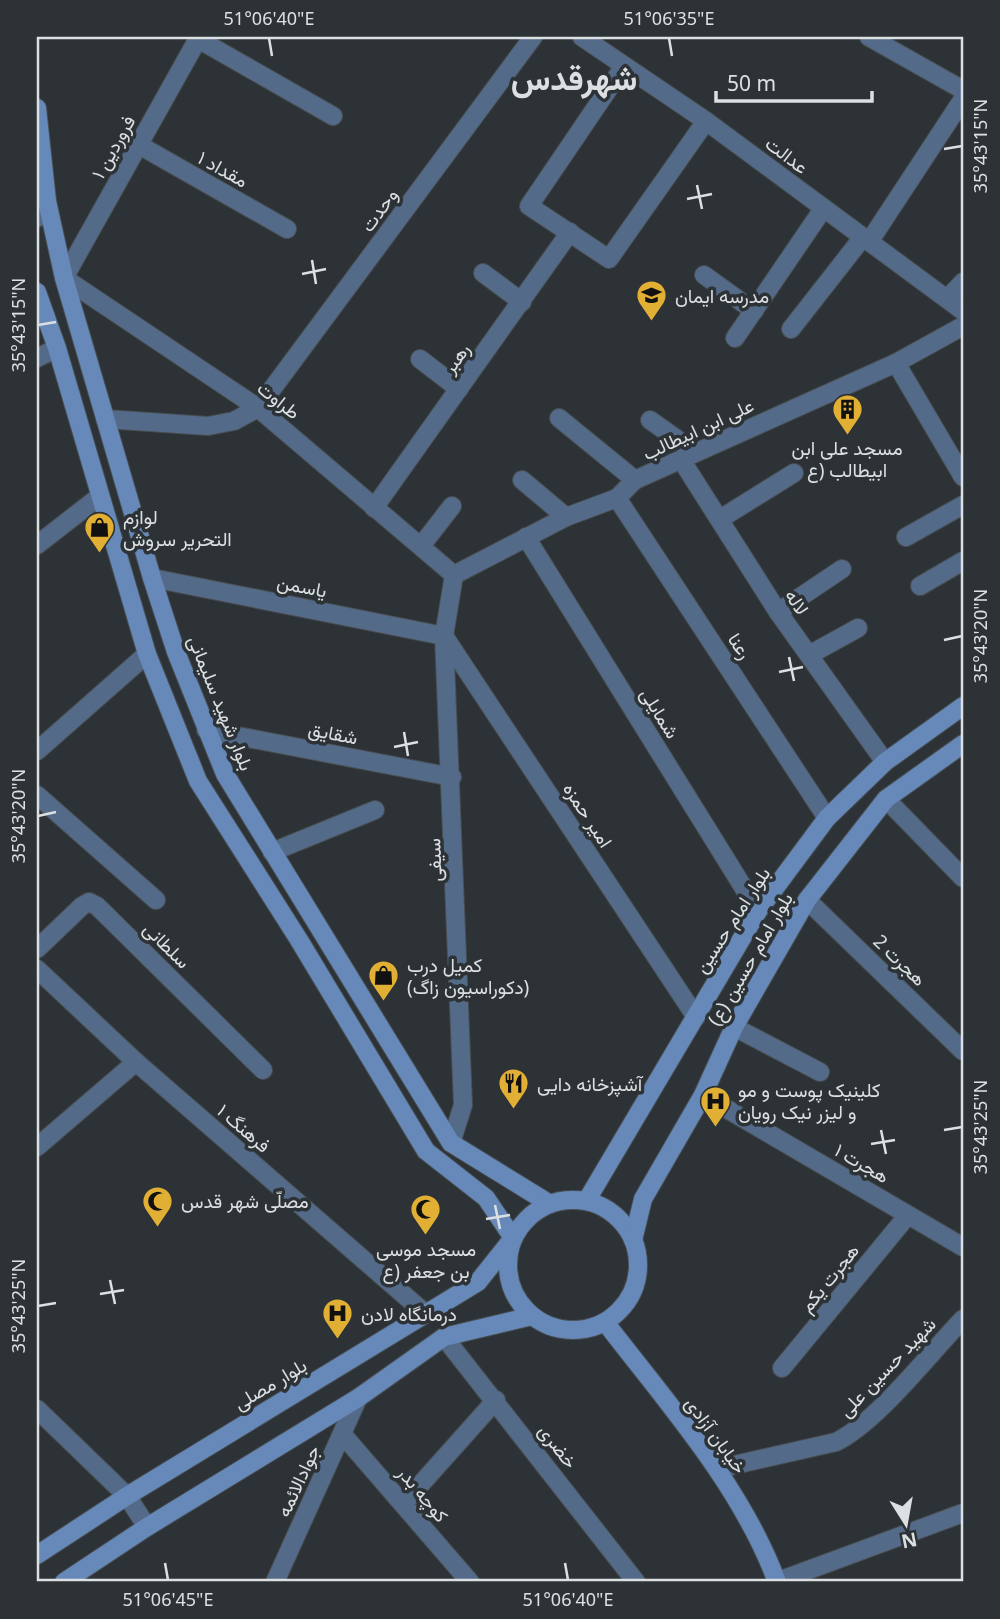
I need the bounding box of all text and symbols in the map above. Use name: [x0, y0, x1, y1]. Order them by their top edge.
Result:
text: 51°06'40"E: [224, 6, 314, 30]
text: 51°06'35"E: [624, 6, 714, 30]
district label: شهرقدس: [511, 55, 637, 100]
scale bar: [716, 60, 872, 104]
text: 50 m: [727, 69, 776, 97]
text: 35°43'15"N: [968, 99, 992, 193]
street label: فروردین ۱: [85, 111, 141, 183]
street label: عدالت: [760, 130, 814, 180]
street label: مقداد ۱: [193, 145, 253, 193]
street label: وحدت: [354, 183, 404, 237]
text: 35°43'15"N: [6, 278, 30, 372]
school or university icon: مدرسه ایمان: [635, 279, 669, 323]
place label: مدرسه ایمان: [675, 283, 769, 309]
street label: رهبر: [435, 337, 476, 379]
street label: طراوت: [252, 375, 306, 425]
street label: علی ابن ابیطالب: [638, 392, 758, 466]
building icon: مسجد علی ابن ابیطالب (ع: [830, 392, 864, 436]
place label: مسجد علی ابن ابیطالب (ع: [791, 435, 903, 483]
place label: لوازم التحریر سروش: [123, 504, 232, 552]
shop icon: لوازم التحریر سروش: [83, 511, 117, 555]
street label: یاسمن: [275, 568, 329, 604]
street label: لاله: [779, 584, 815, 620]
text: 35°43'20"N: [968, 589, 992, 683]
street label: رعنا: [722, 628, 758, 664]
street label: بلوار شهید سلیمانی: [182, 631, 260, 775]
street label: شمایلی: [634, 683, 686, 743]
street label: شقایق: [306, 715, 360, 751]
text: 35°43'20"N: [6, 769, 30, 863]
street label: امیر حمزه: [557, 777, 619, 853]
street label: سیفی: [420, 838, 448, 882]
street label: بلوار امام حسین: [688, 862, 776, 978]
street label: بلوار امام حسین (ع): [701, 888, 799, 1030]
street label: سلطانی: [138, 916, 196, 974]
street label: هجرت 2: [868, 928, 932, 992]
place label: کمیل درب (دکوراسیون زاگ): [407, 952, 529, 1000]
shop icon: کمیل درب (دکوراسیون زاگ): [367, 959, 401, 1003]
restaurant icon: آشپزخانه دایی: [497, 1067, 531, 1111]
place label: آشپزخانه دایی: [537, 1071, 644, 1098]
place label: کلینیک پوست و مو و لیزر نیک رویان: [738, 1077, 880, 1125]
text: 35°43'25"N: [968, 1080, 992, 1174]
hospital icon: کلینیک پوست و مو و لیزر نیک رویان: [698, 1084, 732, 1128]
street label: فرهنگ ۱: [212, 1098, 276, 1158]
street label: هجرت ۱: [830, 1137, 894, 1189]
mosque icon: مصلّی شهر قدس: [141, 1184, 175, 1228]
place label: مصلّی شهر قدس: [181, 1188, 309, 1214]
mosque icon: مسجد موسی بن جعفر (ع: [409, 1193, 443, 1237]
place label: مسجد موسی بن جعفر (ع: [376, 1236, 476, 1284]
street label: هجرت یکم: [793, 1238, 865, 1318]
text: 35°43'25"N: [6, 1259, 30, 1353]
hospital icon: درمانگاه لادن: [321, 1297, 355, 1341]
place label: درمانگاه لادن: [361, 1301, 457, 1327]
street label: شهید حسین علی: [833, 1311, 941, 1423]
street label: بلوار مصلی: [229, 1352, 311, 1416]
street label: خیابان آزادی: [679, 1391, 753, 1479]
street label: خضری: [532, 1418, 584, 1474]
street label: جوادالائمه: [270, 1441, 326, 1521]
street label: کوچه بدر: [390, 1459, 454, 1529]
north arrow: [870, 1490, 940, 1560]
text: N: [899, 1526, 919, 1555]
text: 51°06'45"E: [123, 1587, 213, 1611]
text: 51°06'40"E: [523, 1587, 613, 1611]

